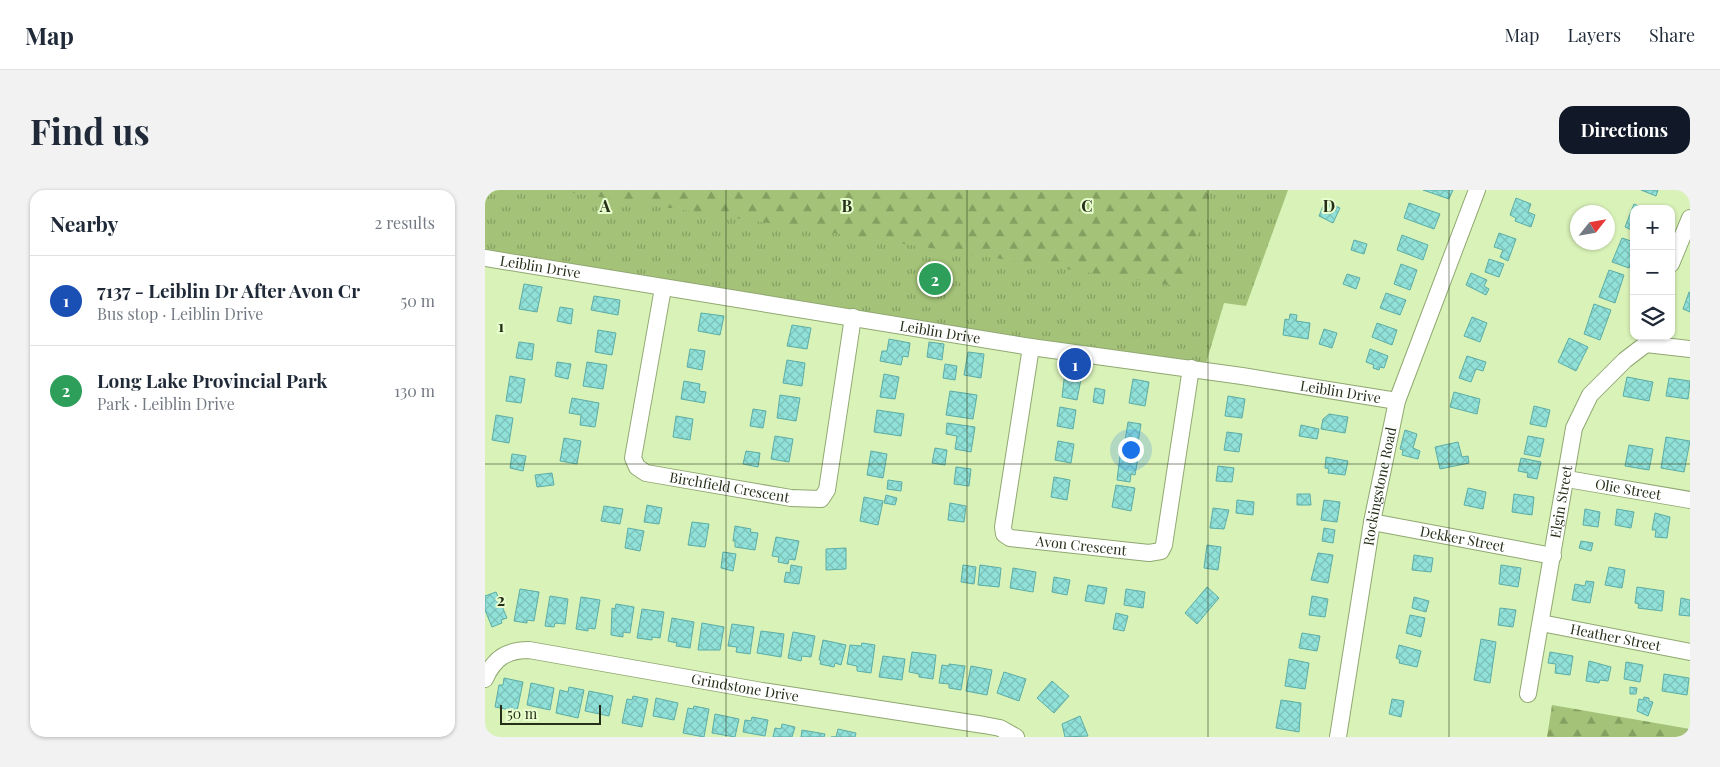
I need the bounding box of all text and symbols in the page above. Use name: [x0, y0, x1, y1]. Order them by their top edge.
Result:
text: Map: [25, 19, 74, 51]
text: Map: [1504, 23, 1539, 47]
text: Layers: [1567, 23, 1621, 47]
text: Share: [1649, 23, 1695, 47]
button: Directions: [1559, 106, 1690, 154]
text: Find us: [30, 107, 150, 154]
text: A: [599, 195, 611, 216]
text: B: [842, 195, 853, 216]
text: C: [1081, 195, 1093, 216]
text: D: [1323, 195, 1335, 216]
north arrow: [1570, 205, 1615, 250]
map controls: [1630, 205, 1675, 340]
button: +: [1630, 205, 1675, 250]
text: Nearby: [50, 209, 119, 237]
text: 2 results: [375, 212, 435, 233]
button: −: [1630, 250, 1675, 295]
street label: Leiblin Drive: [499, 251, 582, 282]
pin: 2: [919, 260, 951, 298]
text: 7137 - Leiblin Dr After Avon Cr: [97, 277, 360, 303]
text: 1: [63, 290, 69, 311]
text: 50 m: [401, 290, 435, 311]
button: layers: [1630, 295, 1675, 340]
text: Bus stop · Leiblin Drive: [97, 303, 263, 324]
text: 1: [498, 315, 504, 336]
street label: Leiblin Drive: [898, 316, 982, 348]
pin: 1: [1059, 345, 1091, 383]
text: Long Lake Provincial Park: [97, 367, 327, 393]
street label: Leiblin Drive: [1299, 376, 1382, 407]
text: 2: [62, 380, 70, 401]
text: 130 m: [394, 380, 435, 401]
text: Park · Leiblin Drive: [97, 393, 235, 414]
street label: Rockingstone Road: [1358, 425, 1400, 547]
your location: [1118, 437, 1144, 463]
street label: Elgin Street: [1545, 463, 1577, 540]
street label: Birchfield Crescent: [668, 467, 792, 507]
street label: Olie Street: [1594, 474, 1664, 504]
street label: Dekker Street: [1419, 521, 1508, 556]
street label: Avon Crescent: [1034, 531, 1129, 560]
text: 2: [497, 589, 505, 610]
street label: Heather Street: [1569, 619, 1664, 655]
street label: Grindstone Drive: [690, 669, 800, 706]
scale bar: [500, 702, 601, 725]
text: 50 m: [507, 704, 537, 723]

